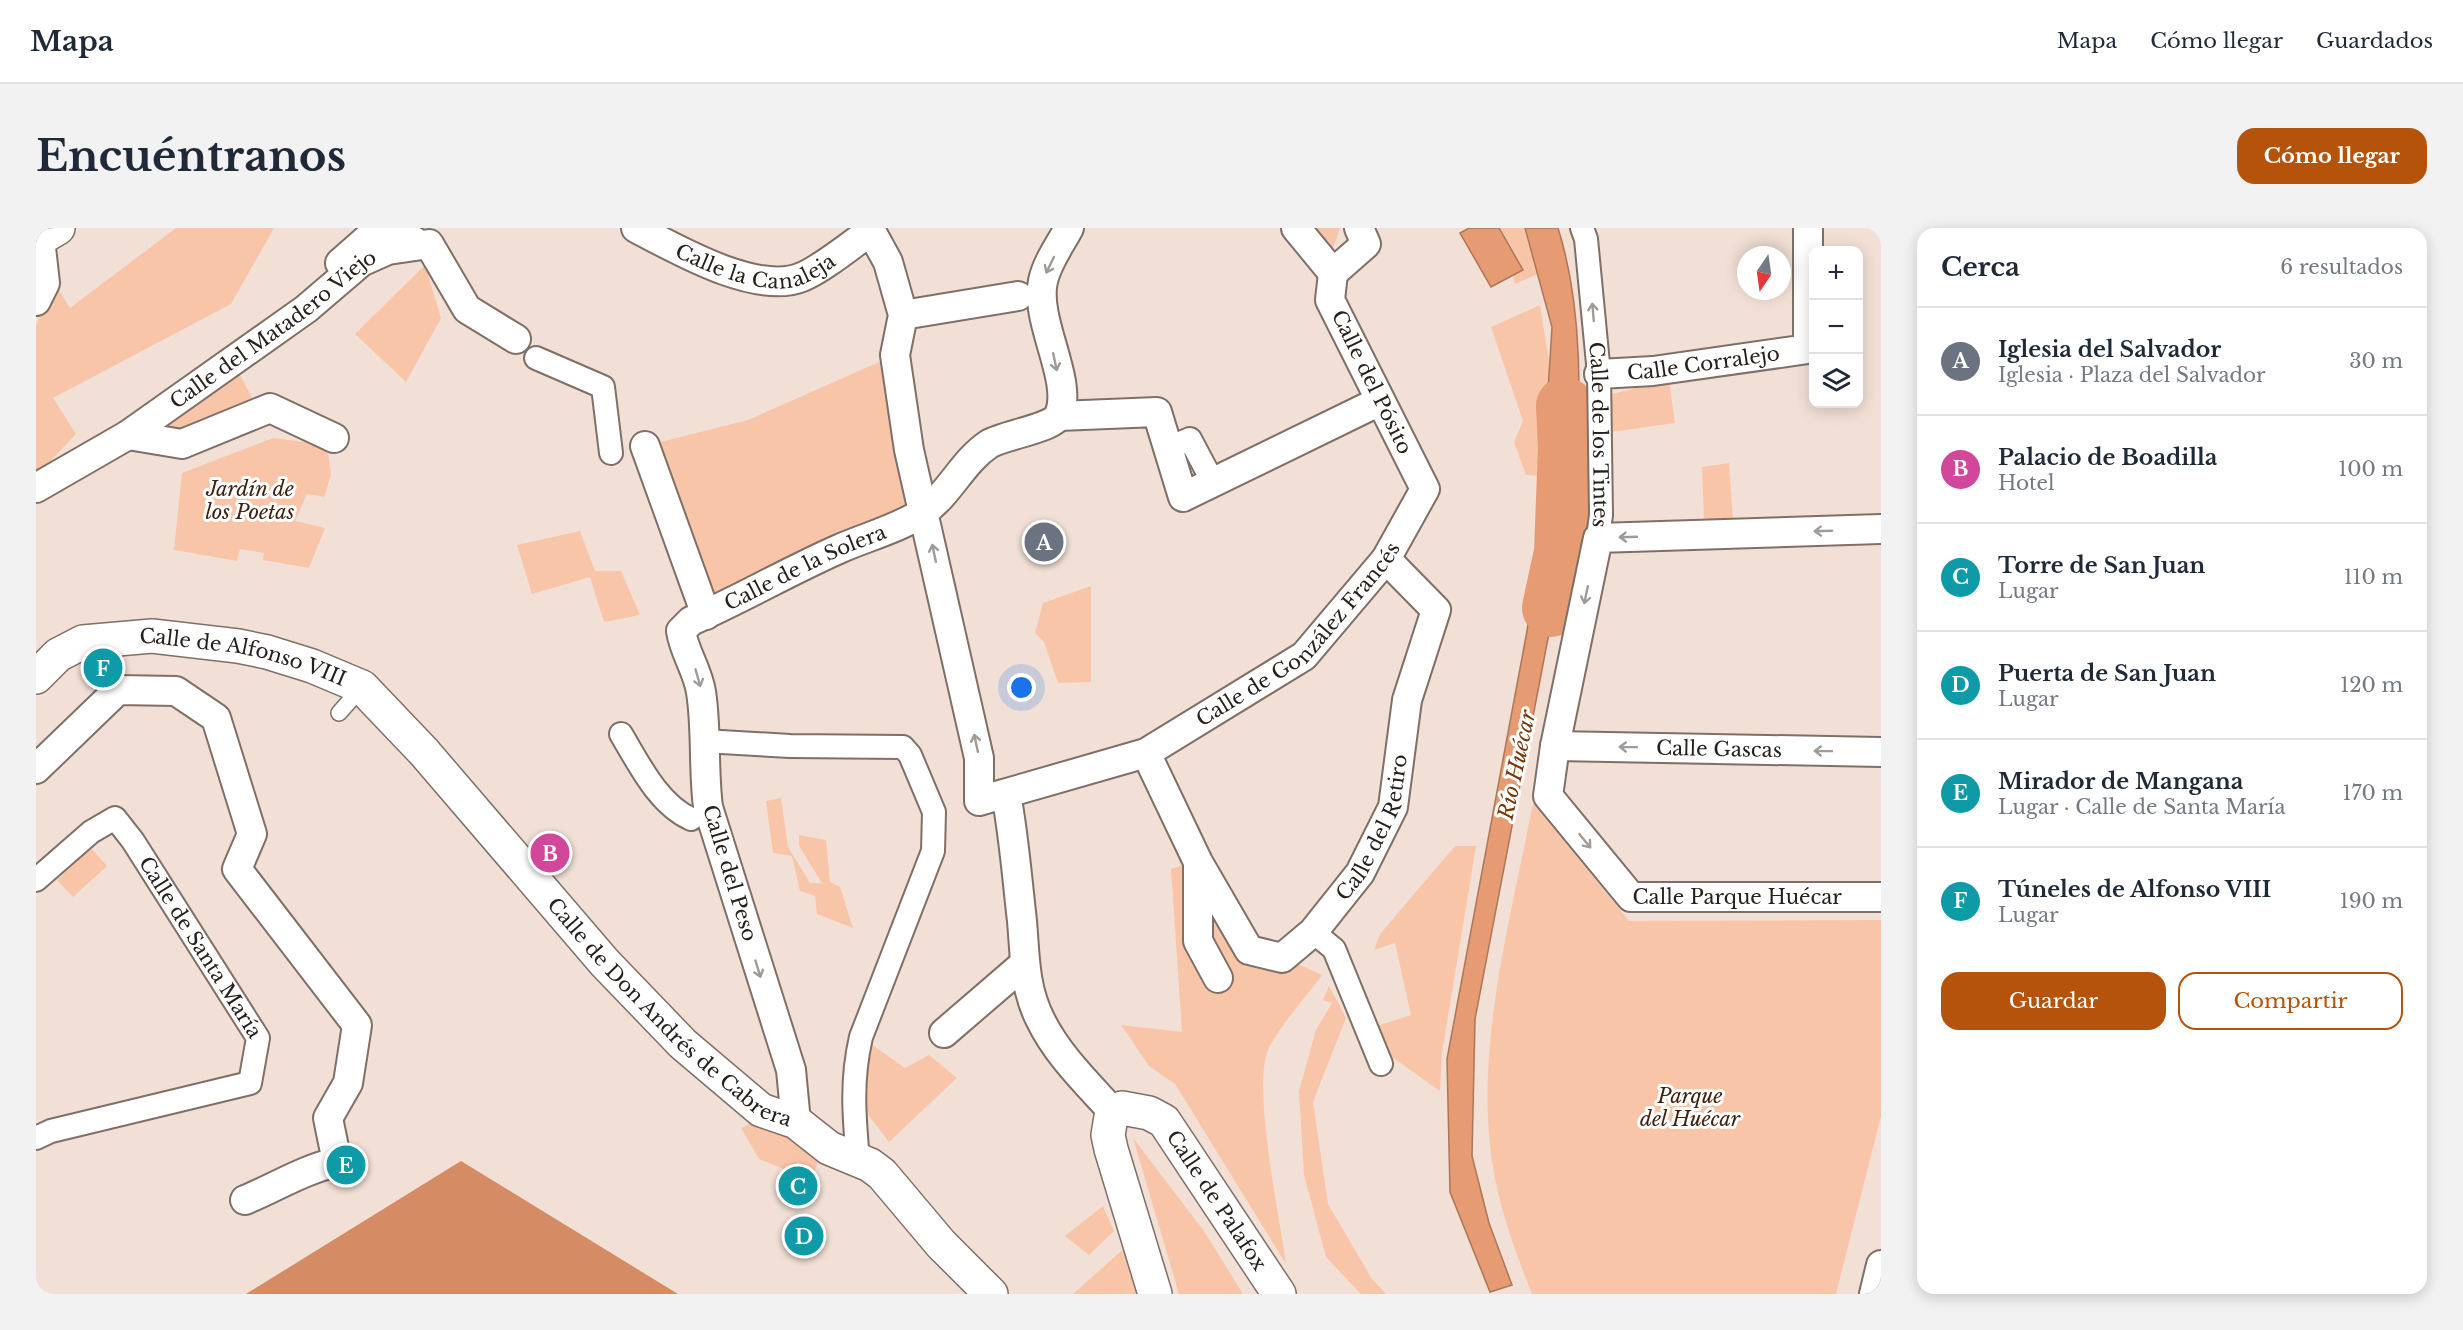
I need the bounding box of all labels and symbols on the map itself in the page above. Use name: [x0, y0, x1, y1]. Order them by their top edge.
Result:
street label: Calle la Canaleja: [671, 233, 839, 263]
text: Calle la Canaleja: [672, 239, 840, 294]
street label: Calle del Matadero Viejo: [165, 245, 380, 414]
north arrow: [1737, 246, 1791, 300]
one-way arrow: [1043, 255, 1055, 273]
one-way arrow: [1587, 303, 1598, 322]
street label: Calle del Pósito: [1327, 306, 1417, 458]
street label: Calle de los Tintes: [1584, 341, 1613, 529]
street label: Calle Corralejo: [1626, 341, 1781, 384]
one-way arrow: [1050, 352, 1062, 371]
park label: Jardín de los Poetas: [205, 477, 295, 524]
street label: Calle de la Solera: [720, 519, 890, 616]
pin: A: [1024, 520, 1064, 564]
one-way arrow: [1813, 525, 1833, 537]
one-way arrow: [1618, 531, 1638, 543]
street label: Calle de González Francés: [1192, 538, 1405, 731]
one-way arrow: [928, 543, 939, 563]
one-way arrow: [1580, 585, 1591, 605]
street label: Calle de Alfonso VIII: [139, 624, 350, 691]
pin: F: [84, 646, 122, 690]
one-way arrow: [693, 668, 704, 687]
your location: [1007, 673, 1036, 702]
water label: Río Huécar: [1493, 707, 1542, 823]
one-way arrow: [970, 734, 981, 753]
street label: Calle Gascas: [1656, 736, 1782, 762]
one-way arrow: [1618, 741, 1638, 753]
one-way arrow: [1813, 745, 1833, 756]
street label: Calle del Retiro: [1331, 753, 1412, 905]
street label: Calle del Peso: [698, 802, 762, 944]
pin: B: [530, 830, 570, 876]
one-way arrow: [1578, 833, 1592, 848]
street label: Calle de Santa María: [134, 852, 267, 1043]
street label: Calle Parque Huécar: [1633, 885, 1842, 909]
street label: Calle de Don Andrés de Cabrera: [542, 893, 796, 1132]
one-way arrow: [753, 959, 764, 978]
park label: Parque del Huécar: [1640, 1084, 1741, 1131]
street label: Calle de Palafox: [1162, 1126, 1272, 1275]
pin: E: [326, 1142, 366, 1188]
pin: C: [778, 1164, 818, 1208]
pin: D: [784, 1214, 824, 1258]

